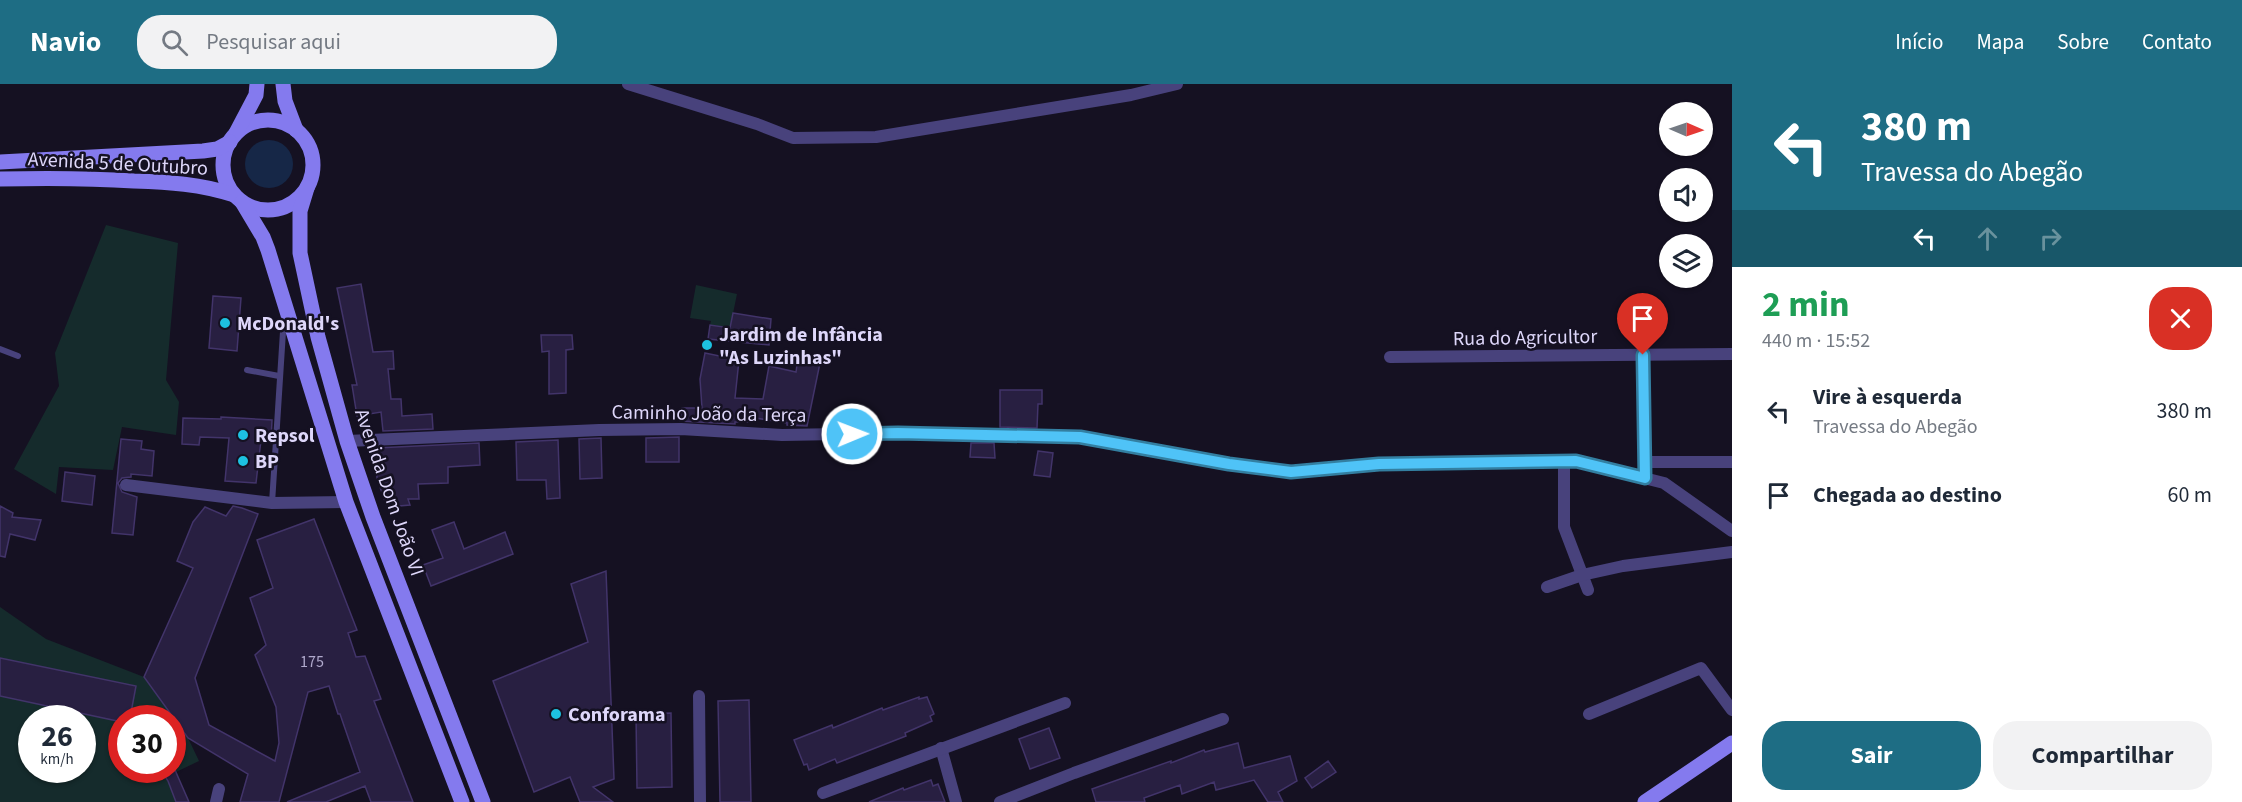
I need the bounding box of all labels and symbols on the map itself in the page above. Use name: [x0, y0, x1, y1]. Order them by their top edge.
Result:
north arrow: [1659, 102, 1713, 156]
street label: Avenida 5 de Outubro: [27, 145, 209, 183]
pin: [1617, 293, 1668, 355]
place label: McDonald's: [237, 310, 339, 338]
marker: McDonald's: [218, 316, 232, 330]
place label: Jardim de Infância "As Luzinhas": [719, 321, 883, 372]
street label: Rua do Agricultor: [1453, 323, 1598, 353]
marker: Jardim de Infância "As Luzinhas": [700, 338, 714, 352]
street label: Caminho João da Terça: [611, 398, 807, 430]
position arrow: [820, 402, 884, 466]
street label: Avenida Dom João VI: [347, 405, 431, 580]
place label: Repsol: [255, 422, 315, 450]
marker: Repsol: [236, 428, 250, 442]
place label: BP: [255, 448, 279, 476]
marker: BP: [236, 454, 250, 468]
house number: 175: [300, 651, 324, 673]
place label: Conforama: [568, 701, 666, 729]
speed limit sign: 30: [108, 705, 186, 783]
marker: Conforama: [549, 707, 563, 721]

